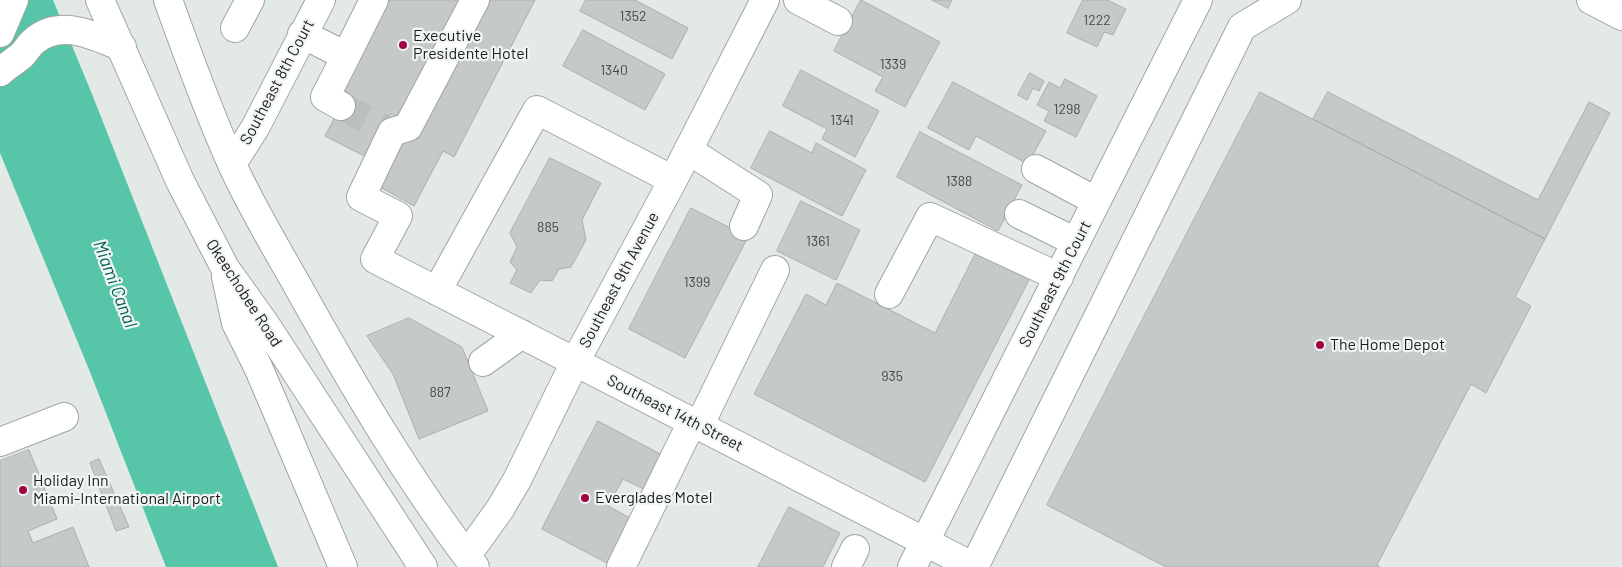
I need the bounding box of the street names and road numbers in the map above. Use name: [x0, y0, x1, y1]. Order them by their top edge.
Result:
street label: Southeast 8th Court: [236, 16, 318, 148]
street label: Southeast 9th Avenue: [575, 209, 663, 351]
street label: Southeast 9th Court: [1015, 218, 1095, 350]
street label: Okeechobee Road: [202, 236, 286, 350]
street label: Southeast 14th Street: [604, 370, 746, 456]

